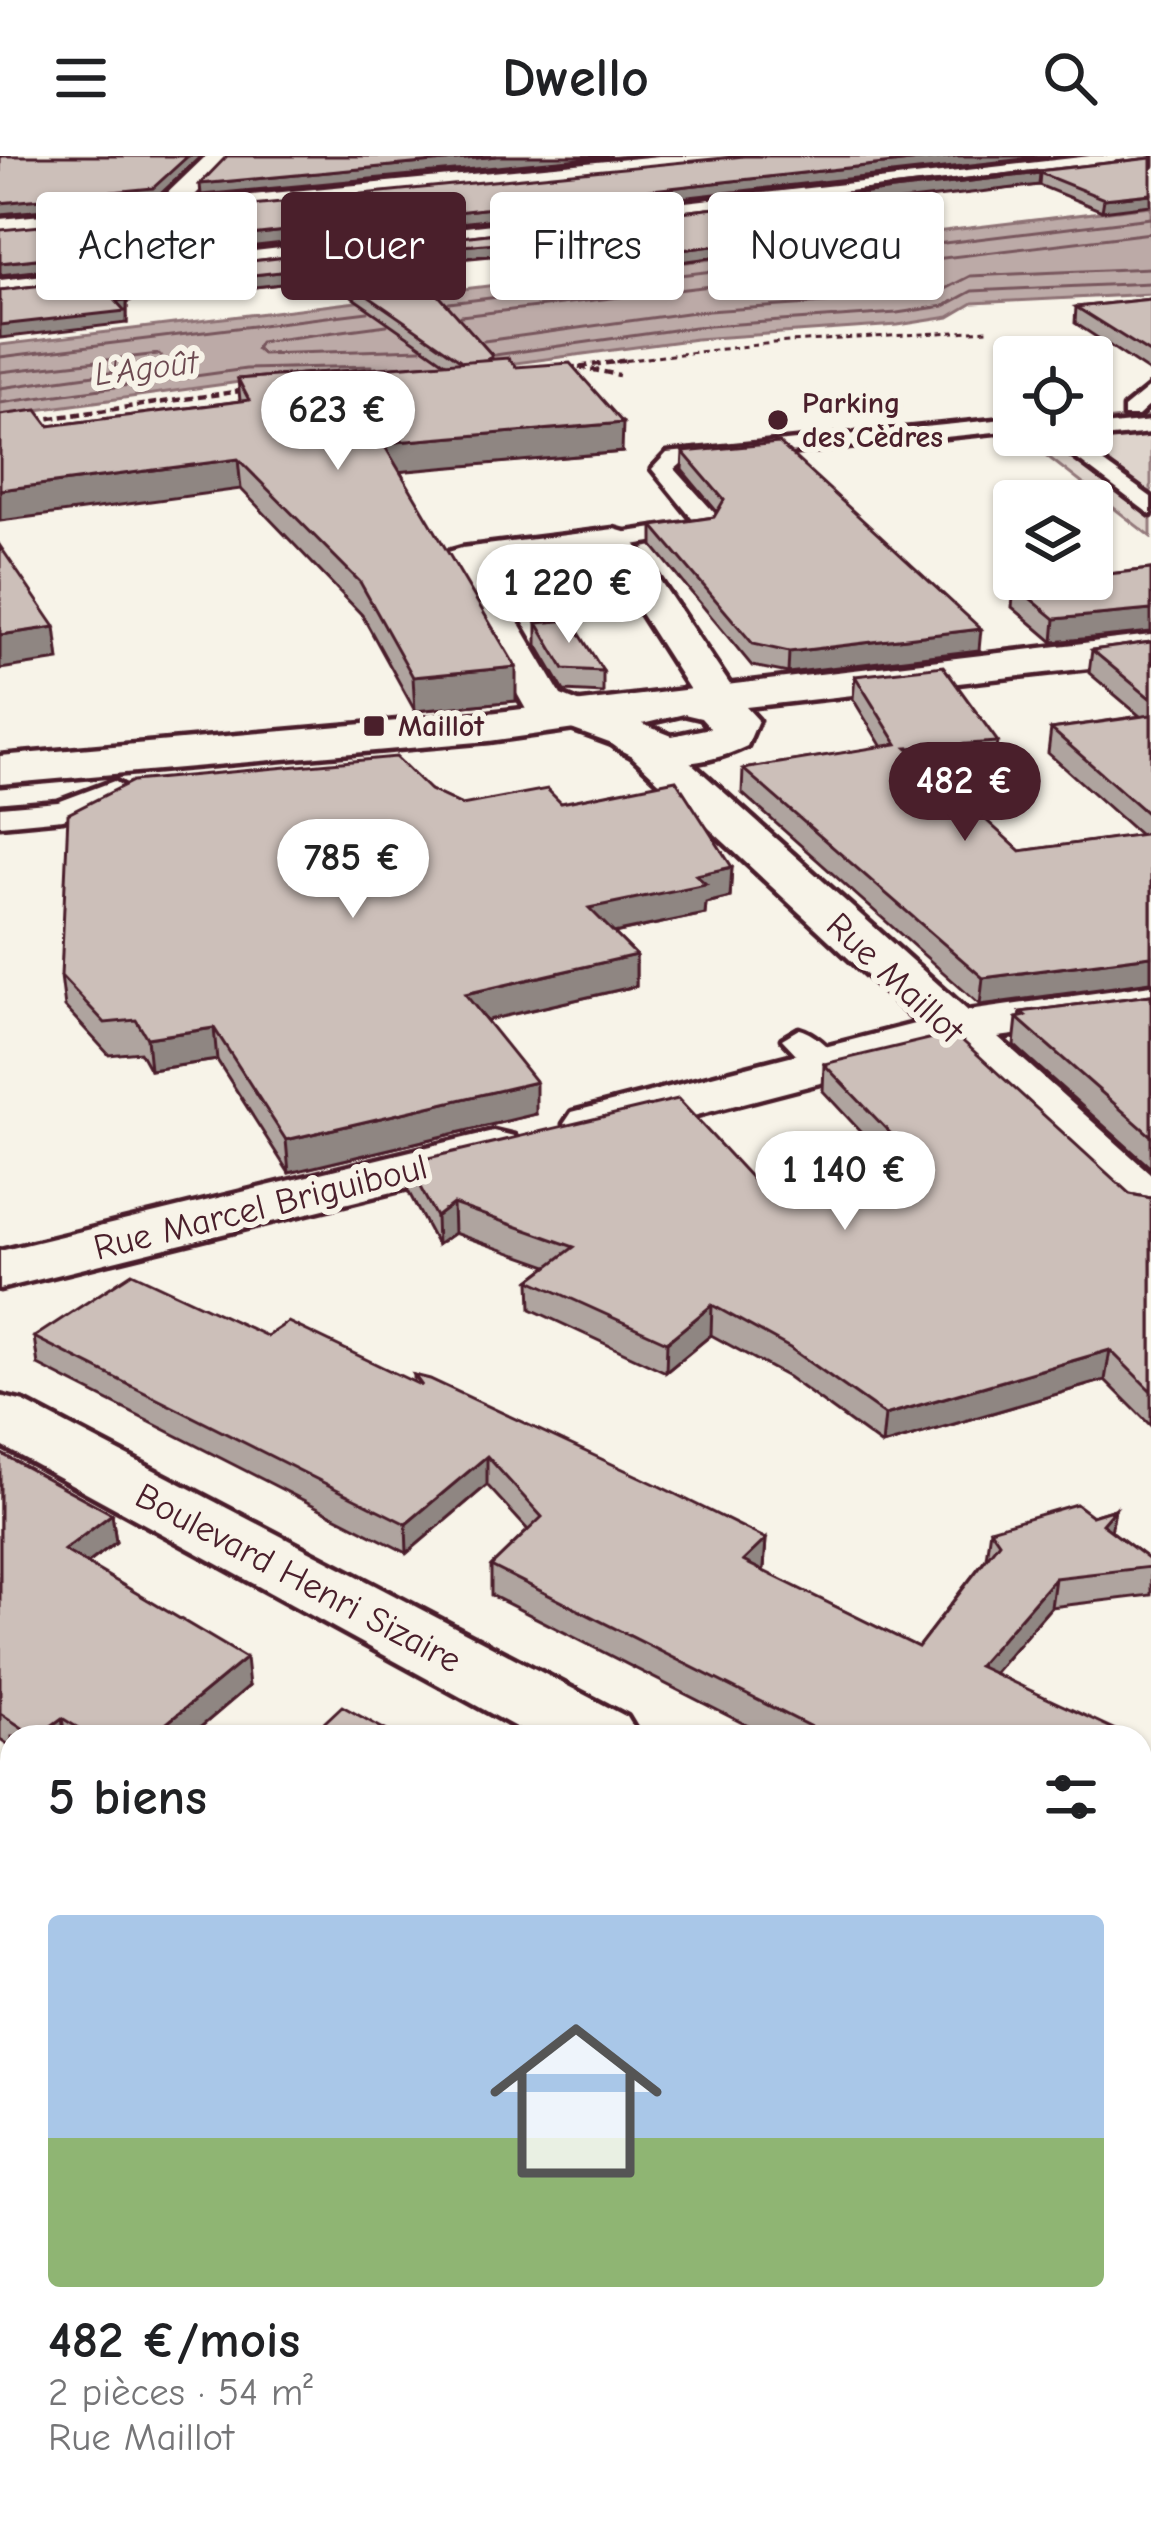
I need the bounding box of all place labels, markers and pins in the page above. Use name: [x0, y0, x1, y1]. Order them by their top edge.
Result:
pin: 623 €: [254, 371, 422, 473]
place label: Parking des Cèdres: [802, 386, 943, 455]
marker: Parking des Cèdres: [765, 407, 791, 433]
pin: 1 220 €: [458, 544, 680, 646]
place label: Maillot: [398, 709, 485, 744]
marker: Maillot: [361, 713, 387, 739]
pin: 482 €: [881, 742, 1049, 844]
pin: 785 €: [269, 819, 437, 921]
pin: 1 140 €: [734, 1131, 956, 1233]

